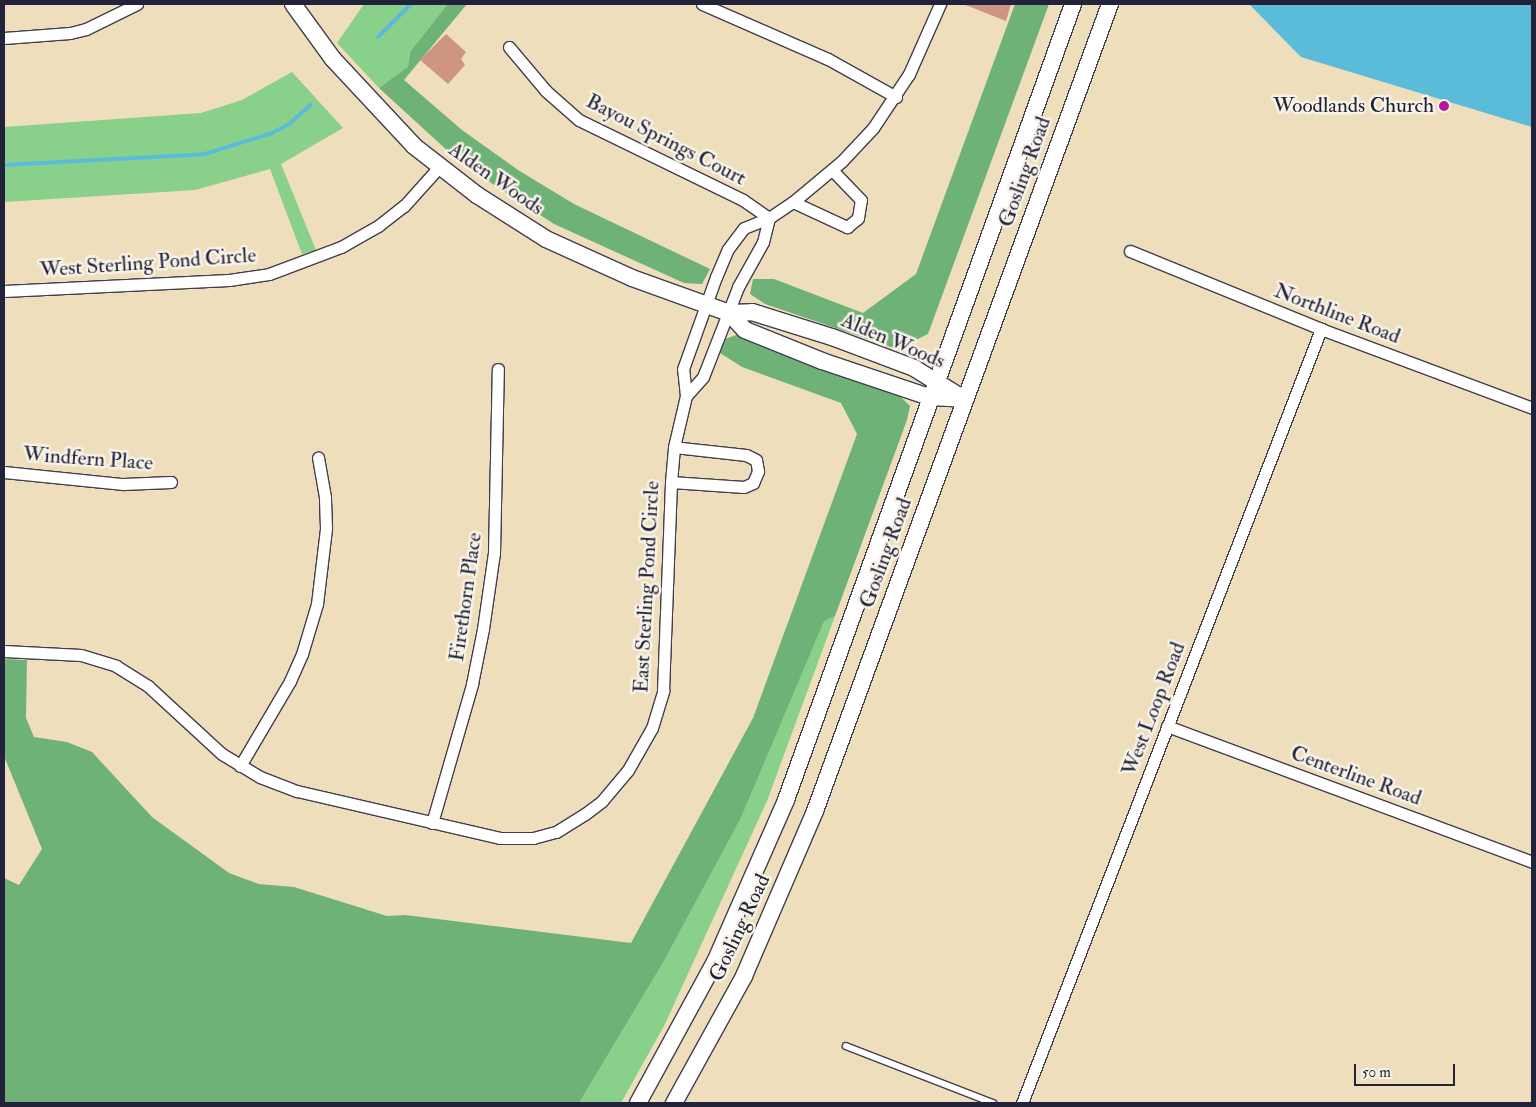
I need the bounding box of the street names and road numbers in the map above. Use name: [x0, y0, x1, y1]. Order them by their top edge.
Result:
street label: Bayou Springs Court: [582, 89, 750, 191]
street label: Gosling Road: [993, 113, 1057, 231]
street label: Alden Woods: [444, 137, 548, 221]
street label: West Sterling Pond Circle: [39, 243, 257, 283]
street label: Northline Road: [1270, 278, 1404, 350]
street label: Alden Woods: [837, 308, 949, 374]
street label: Windfern Place: [22, 442, 154, 476]
street label: East Sterling Pond Circle: [629, 480, 665, 694]
street label: Gosling Road: [854, 494, 918, 612]
street label: Firethorn Place: [444, 531, 488, 663]
street label: West Loop Road: [1117, 639, 1191, 779]
street label: Centerline Road: [1287, 741, 1425, 811]
street label: Gosling Road: [704, 870, 776, 986]

